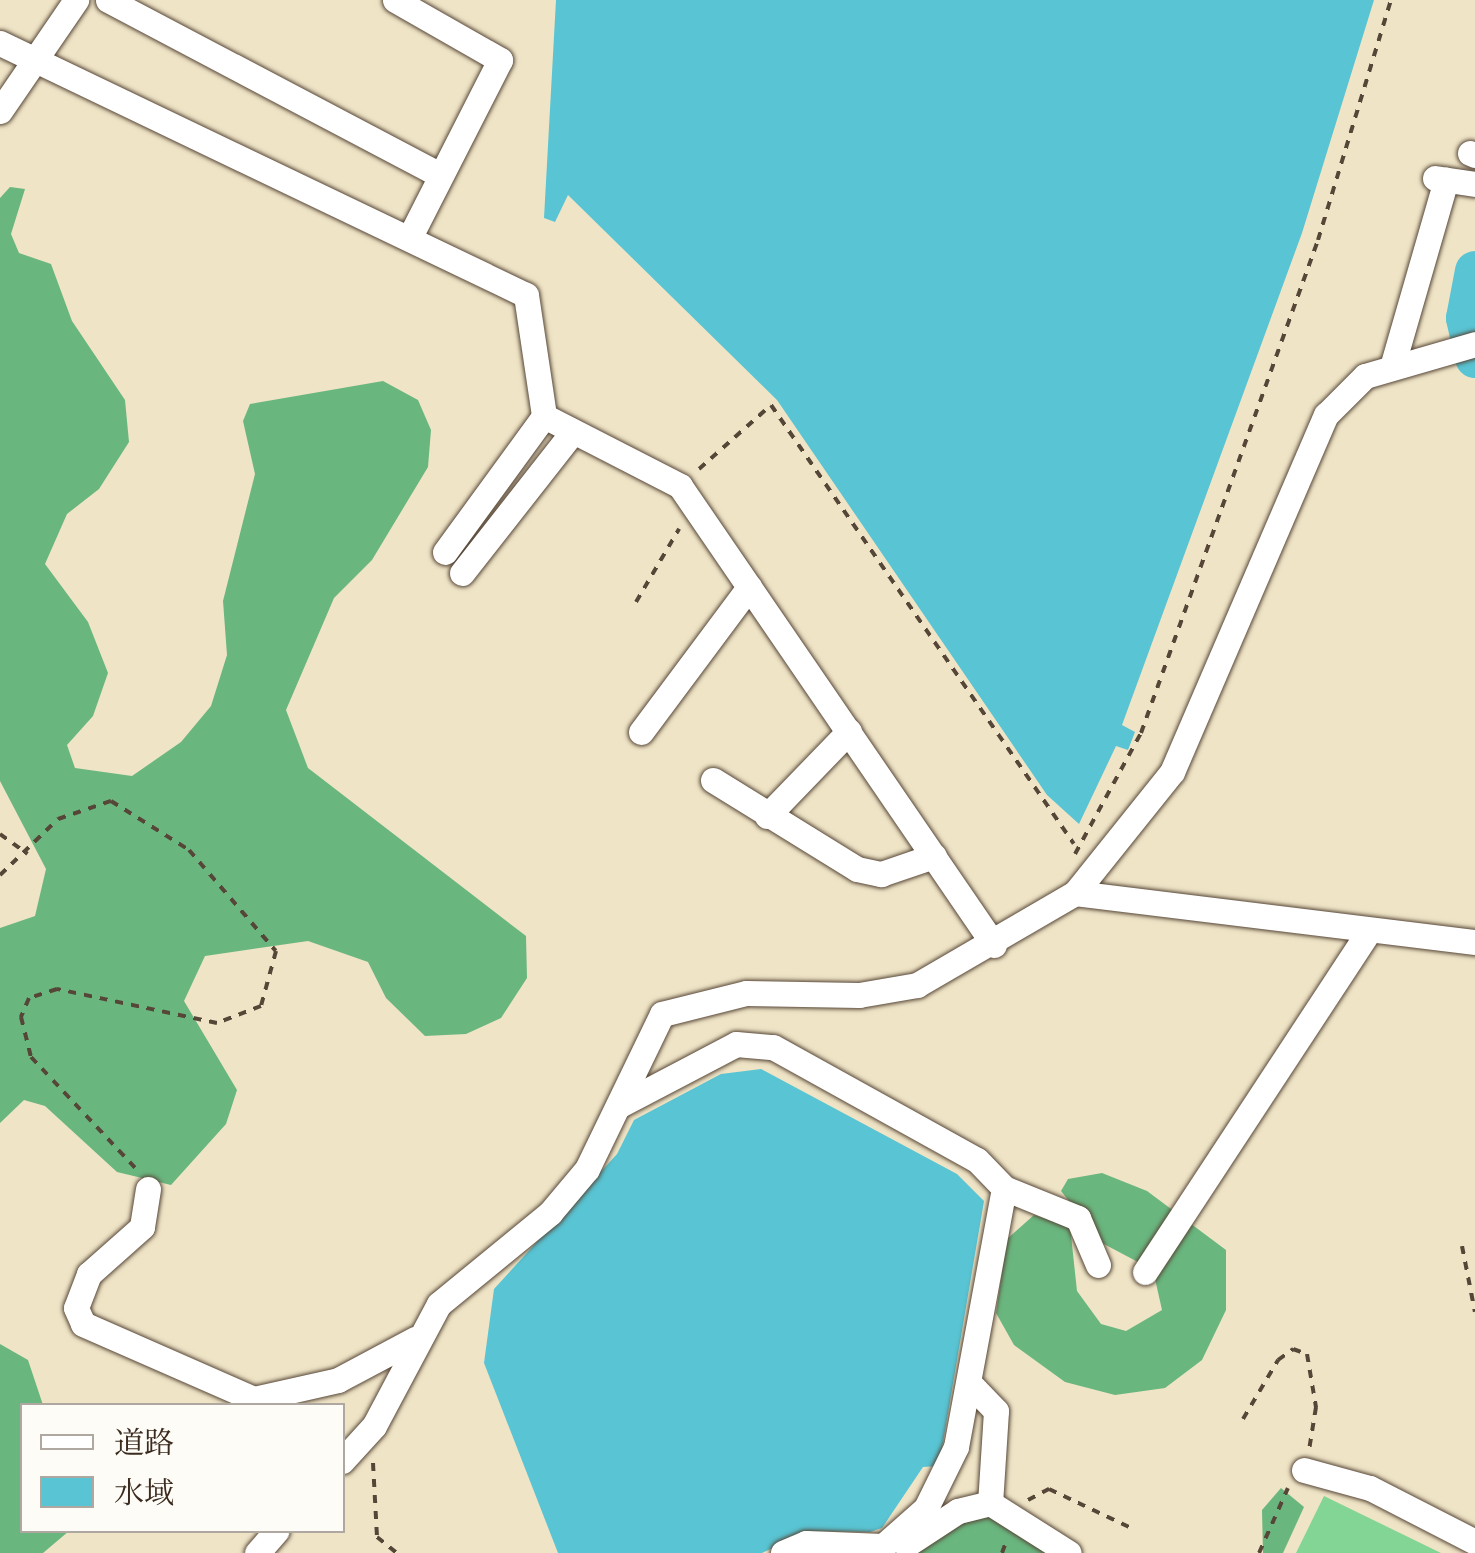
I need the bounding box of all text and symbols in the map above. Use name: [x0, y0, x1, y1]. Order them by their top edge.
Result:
legend: [20, 1403, 345, 1533]
text: 道路: [114, 1424, 174, 1466]
text: 水域: [114, 1474, 174, 1516]

